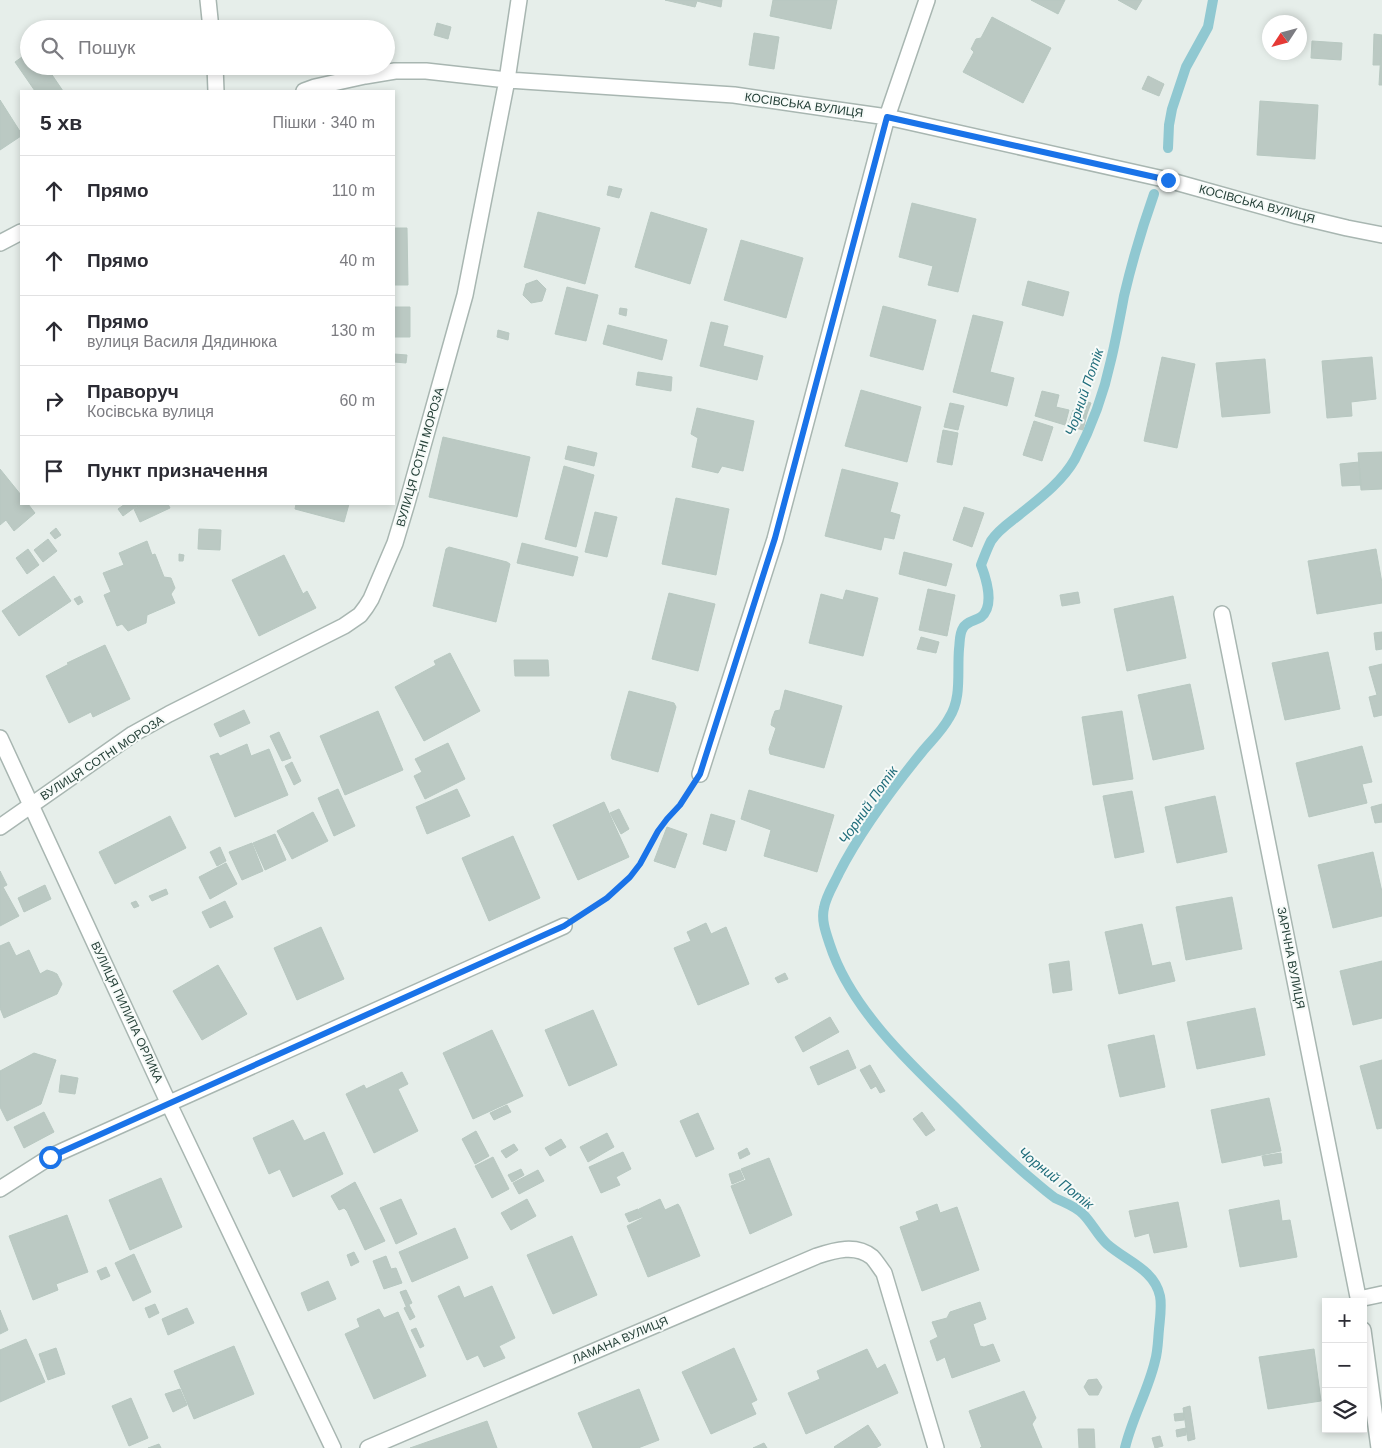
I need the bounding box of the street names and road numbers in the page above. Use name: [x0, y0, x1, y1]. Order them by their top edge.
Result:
street label: КОСІВСЬКА ВУЛИЦЯ: [744, 90, 864, 120]
street label: КОСІВСЬКА ВУЛИЦЯ: [1197, 182, 1317, 226]
street label: ВУЛИЦЯ СОТНІ МОРОЗА: [393, 386, 447, 528]
street label: ВУЛИЦЯ СОТНІ МОРОЗА: [38, 713, 166, 803]
street label: ЗАРІЧНА ВУЛИЦЯ: [1274, 906, 1308, 1010]
street label: ВУЛИЦЯ ПИЛИПА ОРЛИКА: [88, 939, 166, 1085]
street label: ЛАМАНА ВУЛИЦЯ: [570, 1313, 670, 1367]

